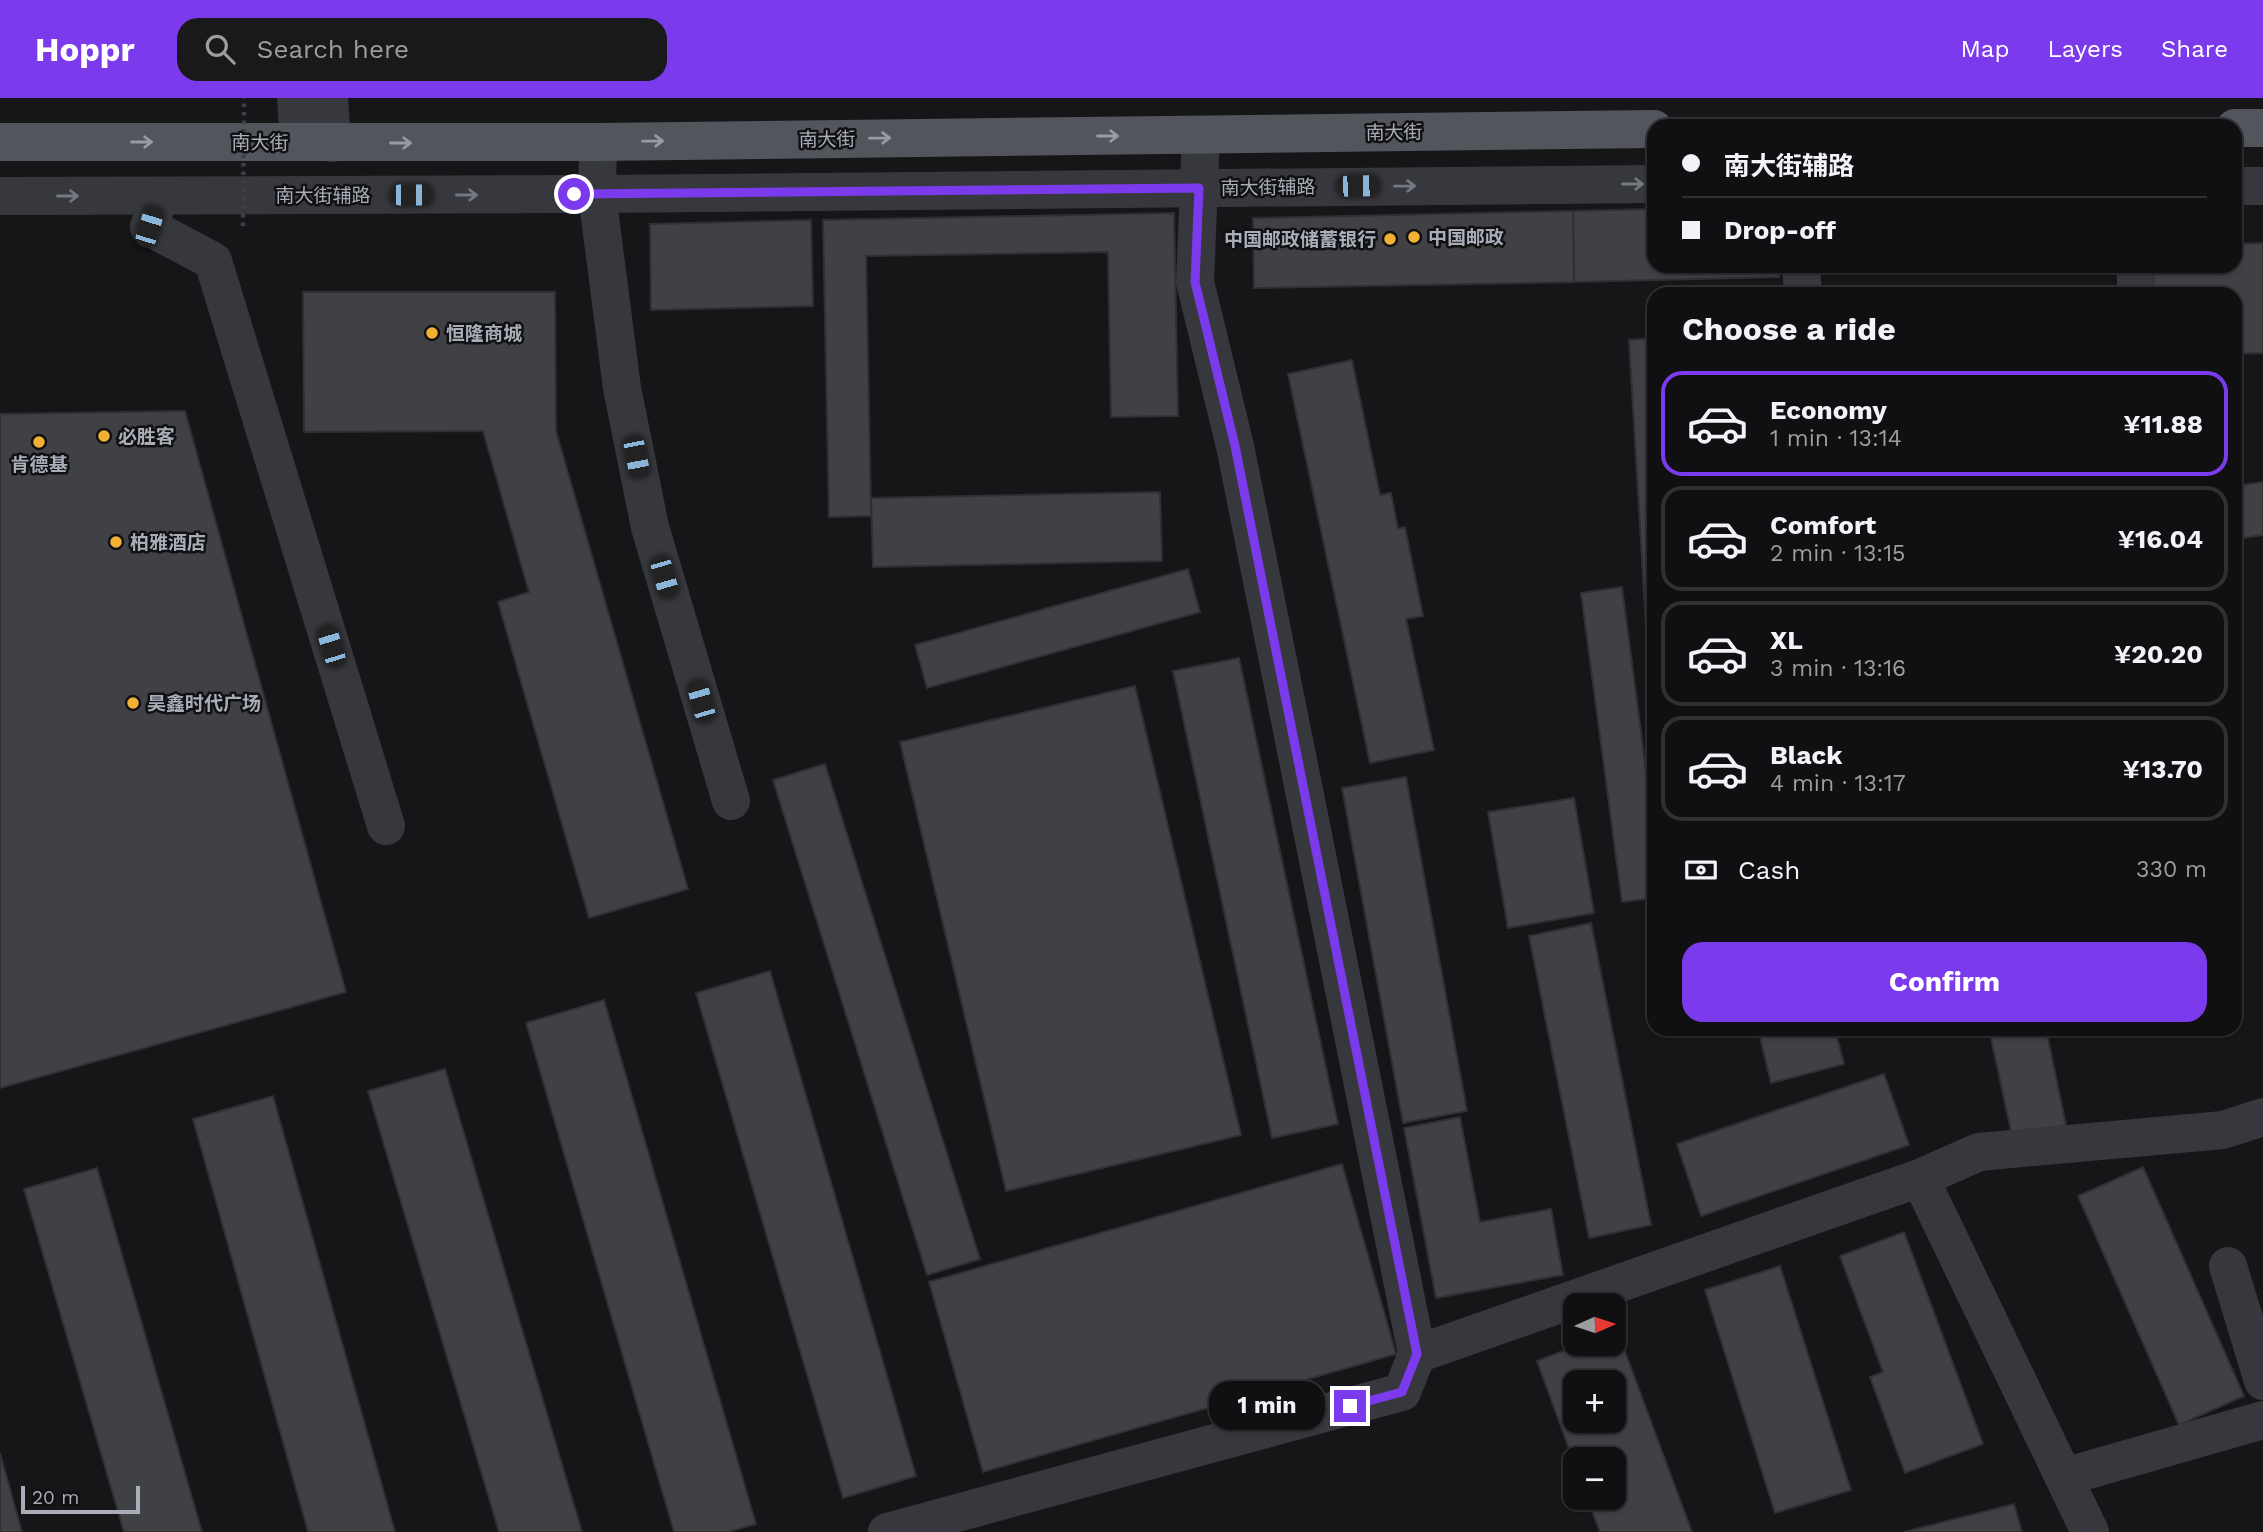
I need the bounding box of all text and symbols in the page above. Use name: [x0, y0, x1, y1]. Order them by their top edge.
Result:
search box: [177, 18, 667, 81]
text: Hoppr: [35, 30, 135, 69]
icon: search: [201, 30, 239, 68]
text: Search here: [257, 34, 409, 64]
text: Map: [1961, 35, 2009, 63]
text: Layers: [2047, 35, 2123, 63]
text: Share: [2161, 35, 2228, 63]
street label: 南大街: [1365, 121, 1423, 144]
street label: 南大街: [798, 128, 856, 151]
one-way arrow: [1096, 129, 1119, 143]
street label: 南大街: [231, 131, 289, 154]
one-way arrow: [868, 131, 891, 145]
one-way arrow: [641, 134, 664, 148]
one-way arrow: [130, 135, 153, 149]
one-way arrow: [389, 136, 412, 150]
text: 南大街辅路: [1724, 151, 1854, 181]
street label: 南大街辅路: [1220, 175, 1316, 200]
car: [1337, 175, 1380, 197]
one-way arrow: [1621, 177, 1644, 191]
route start: [558, 178, 590, 210]
one-way arrow: [1393, 179, 1416, 192]
street label: 南大街辅路: [275, 184, 371, 207]
car: [391, 185, 433, 206]
one-way arrow: [455, 188, 478, 202]
one-way arrow: [56, 189, 79, 203]
car: [133, 204, 166, 250]
text: Drop-off: [1724, 215, 1836, 245]
place label: 中国邮政: [1428, 226, 1504, 249]
place label: 中国邮政储蓄银行: [1224, 228, 1376, 251]
marker: 中国邮政: [1406, 229, 1422, 245]
marker: 中国邮政储蓄银行: [1382, 231, 1398, 247]
text: Choose a ride: [1682, 310, 1896, 348]
place label: 恒隆商城: [446, 322, 522, 345]
marker: 恒隆商城: [424, 325, 440, 341]
icon: car: [1686, 392, 1749, 455]
text: Economy: [1770, 395, 1887, 425]
text: ¥11.88: [2123, 409, 2203, 439]
place label: 必胜客: [118, 425, 175, 448]
text: 1 min · 13:14: [1770, 425, 1902, 452]
marker: 必胜客: [96, 428, 112, 444]
marker: 肯德基: [31, 434, 47, 450]
car: [622, 434, 651, 480]
place label: 肯德基: [10, 453, 68, 476]
icon: car: [1686, 507, 1749, 570]
text: Comfort: [1770, 510, 1876, 540]
text: ¥16.04: [2118, 524, 2203, 554]
place label: 柏雅酒店: [130, 531, 206, 554]
marker: 柏雅酒店: [108, 534, 124, 550]
text: 2 min · 13:15: [1770, 540, 1906, 567]
car: [649, 554, 680, 600]
icon: car: [1686, 622, 1749, 685]
car: [315, 623, 348, 669]
text: XL: [1770, 625, 1803, 655]
text: ¥20.20: [2114, 639, 2203, 669]
text: 3 min · 13:16: [1770, 655, 1906, 682]
car: [686, 678, 717, 724]
place label: 昊鑫时代广场: [147, 692, 261, 715]
marker: 昊鑫时代广场: [125, 695, 141, 711]
icon: car: [1686, 737, 1749, 800]
text: Black: [1770, 740, 1842, 770]
text: ¥13.70: [2123, 754, 2203, 784]
text: 4 min · 13:17: [1770, 770, 1906, 797]
icon: cash: [1682, 851, 1720, 889]
text: Cash: [1738, 855, 1800, 885]
text: 330 m: [2136, 856, 2207, 883]
button: Confirm: [1682, 942, 2207, 1022]
north arrow: [1563, 1293, 1626, 1356]
map controls: [1563, 1293, 1626, 1510]
button: +: [1563, 1370, 1626, 1433]
callout: 1 min: [1210, 1382, 1326, 1430]
route end: [1334, 1390, 1366, 1422]
text: 1 min: [1237, 1392, 1297, 1419]
button: −: [1563, 1447, 1626, 1510]
scale bar: [21, 1483, 140, 1515]
text: 20 m: [32, 1486, 79, 1509]

